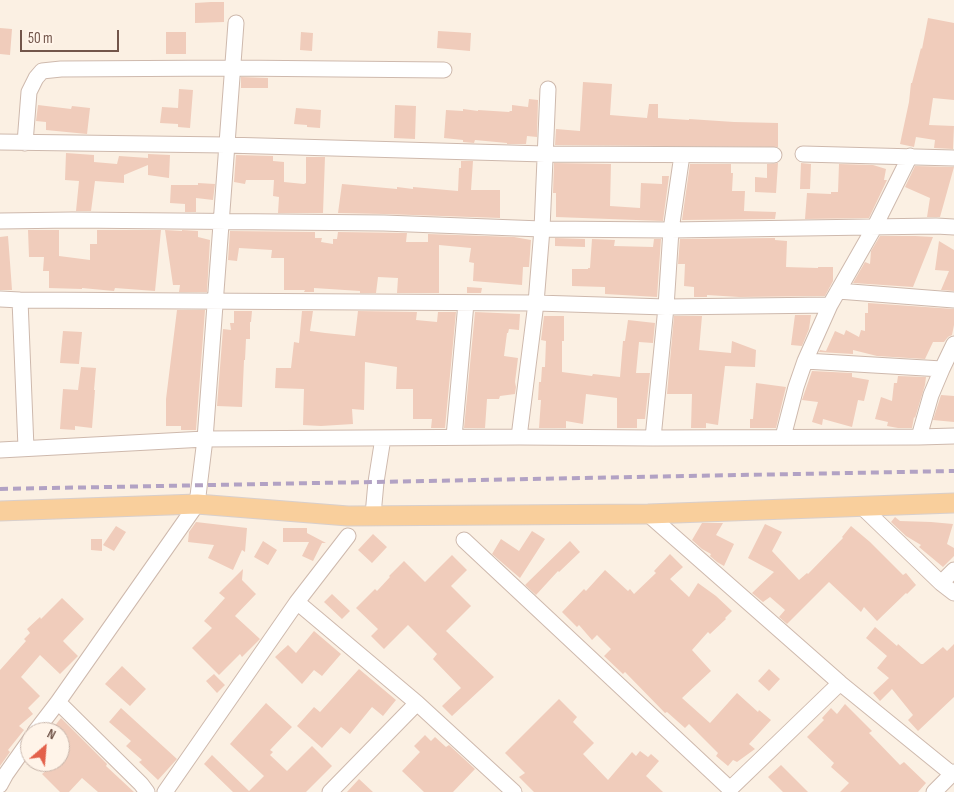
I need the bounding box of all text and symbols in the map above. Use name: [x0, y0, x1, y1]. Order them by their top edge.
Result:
scale bar: [22, 20, 121, 52]
text: 50 m: [28, 29, 53, 48]
north arrow: [20, 722, 70, 772]
text: N: [44, 725, 59, 743]

